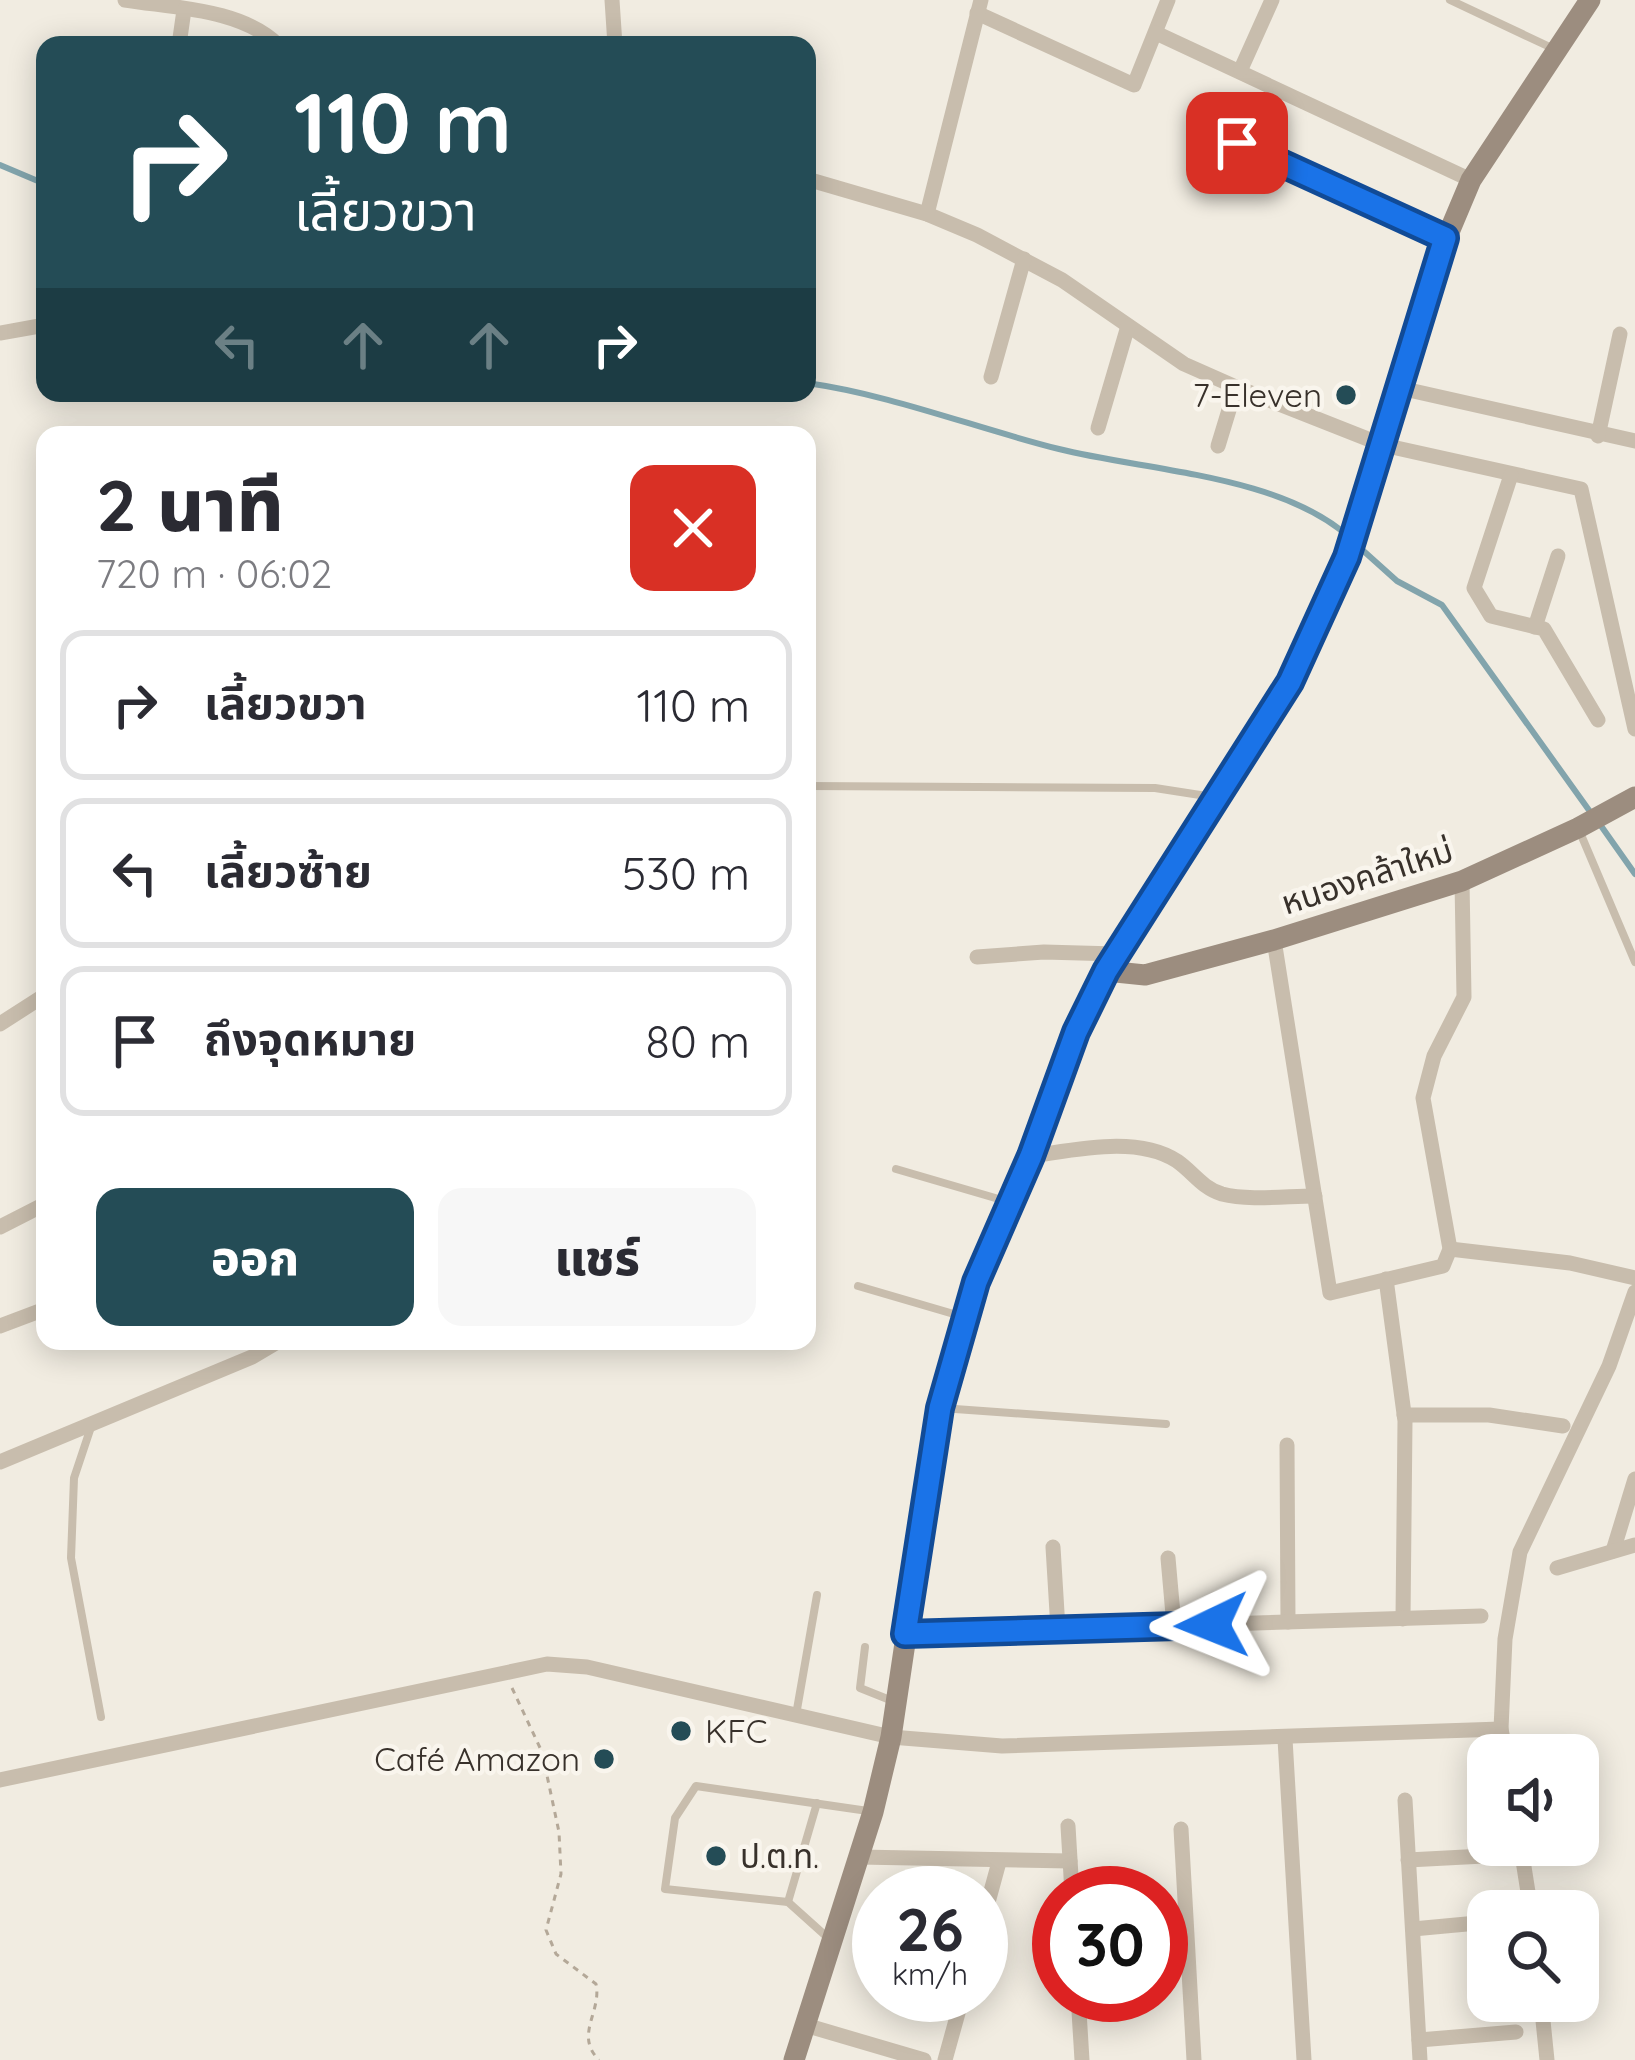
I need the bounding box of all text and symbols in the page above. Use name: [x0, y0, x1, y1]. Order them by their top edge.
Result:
text: 110 m: [294, 69, 512, 174]
icon: right: [96, 84, 252, 240]
pin: [1186, 92, 1288, 194]
icon: arrive: [1204, 110, 1270, 176]
text: เลี้ยวขวา: [294, 176, 477, 244]
icon: left: [204, 312, 270, 378]
icon: ahead: [330, 312, 396, 378]
icon: ahead: [456, 312, 522, 378]
icon: right: [582, 312, 648, 378]
place label: 7-Eleven: [1193, 374, 1322, 415]
marker: 7-Eleven: [1333, 382, 1359, 408]
text: 2 นาที: [96, 459, 283, 549]
button: close: [630, 465, 756, 591]
text: 720 m · 06:02: [96, 549, 332, 598]
icon: right: [102, 672, 168, 738]
text: เลี้ยวขวา: [204, 674, 367, 730]
text: 110 m: [637, 677, 750, 733]
street label: หนองคล้าใหม่: [1276, 829, 1458, 923]
icon: left: [102, 840, 168, 906]
text: เลี้ยวซ้าย: [204, 842, 372, 898]
text: 530 m: [622, 845, 750, 901]
icon: arrive: [102, 1008, 168, 1074]
text: ถึงจุดหมาย: [204, 1010, 416, 1066]
text: 80 m: [646, 1013, 750, 1069]
button: ออก: [96, 1188, 414, 1326]
button: แชร์: [438, 1188, 756, 1326]
position arrow: [1149, 1562, 1275, 1688]
place label: KFC: [705, 1710, 767, 1751]
marker: KFC: [668, 1718, 694, 1744]
map controls: [1467, 1734, 1599, 2022]
button: sound: [1467, 1734, 1599, 1866]
place label: Café Amazon: [374, 1738, 580, 1779]
marker: Café Amazon: [591, 1746, 617, 1772]
place label: ป.ต.ท.: [740, 1835, 819, 1876]
marker: ป.ต.ท.: [703, 1843, 729, 1869]
speed limit sign: 30: [1032, 1866, 1188, 2022]
button: search: [1467, 1890, 1599, 2022]
text: 26: [896, 1891, 964, 1966]
text: km/h: [892, 1955, 968, 1993]

